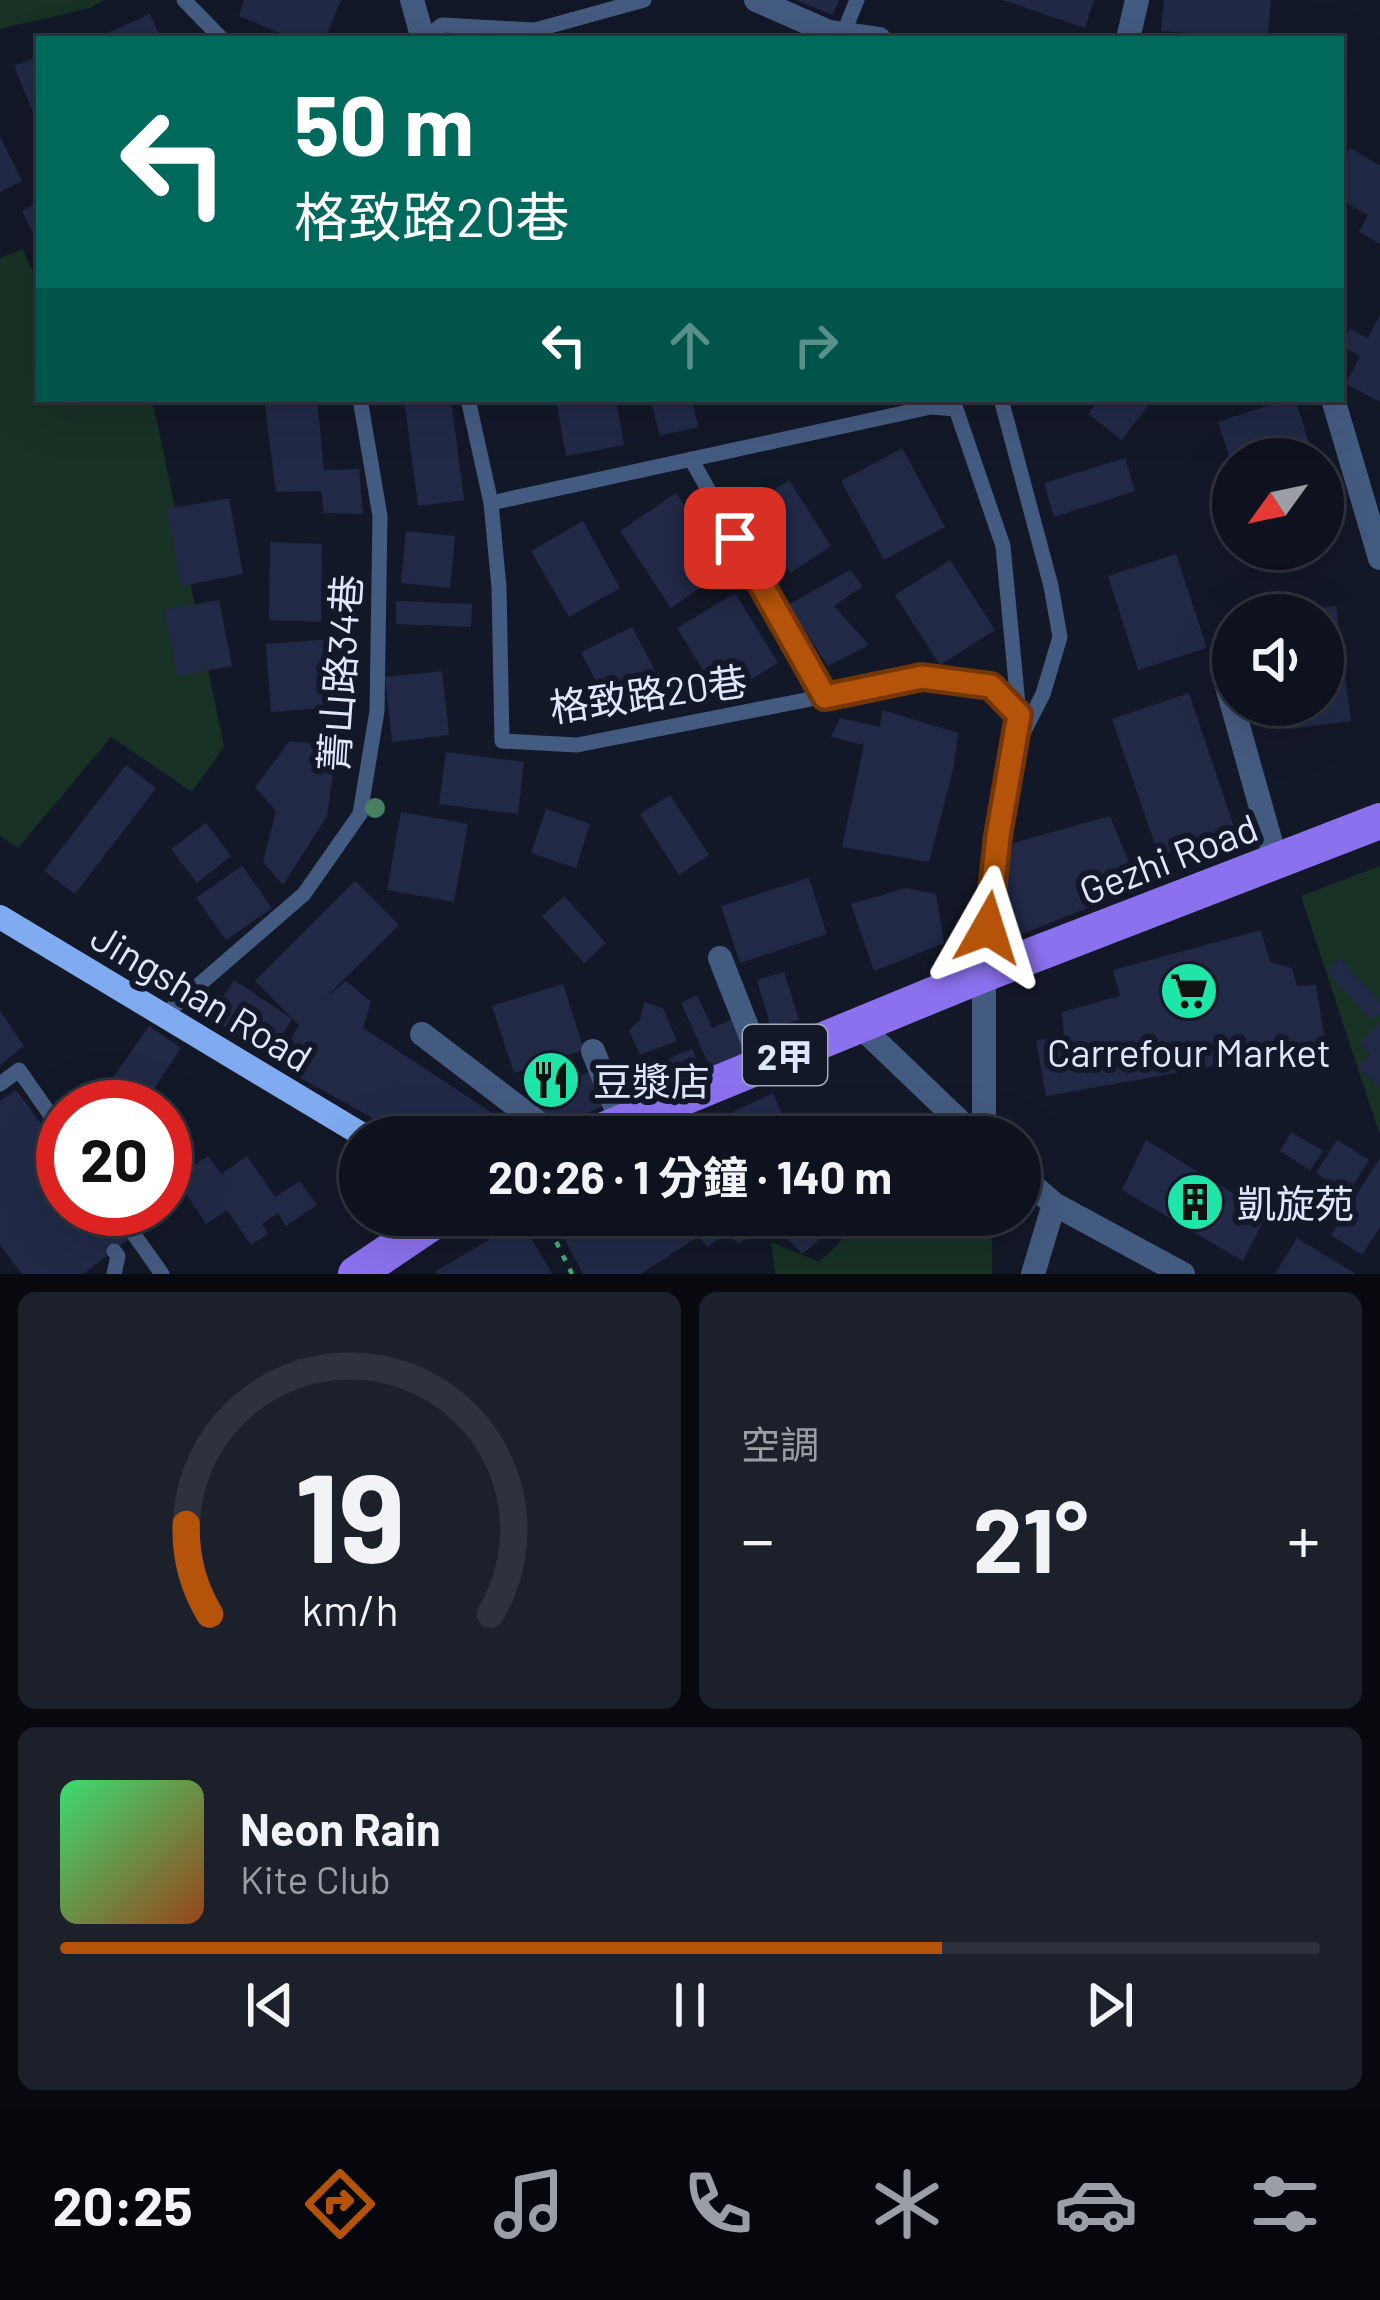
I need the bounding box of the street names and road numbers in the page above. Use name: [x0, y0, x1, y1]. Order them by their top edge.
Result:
street label: 菁山路34巷: [309, 573, 369, 773]
street label: 格致路20巷: [546, 656, 750, 730]
street label: Gezhi Road: [1072, 803, 1264, 913]
street label: Jingshan Road: [83, 912, 321, 1080]
road number: 2甲: [743, 1025, 827, 1085]

